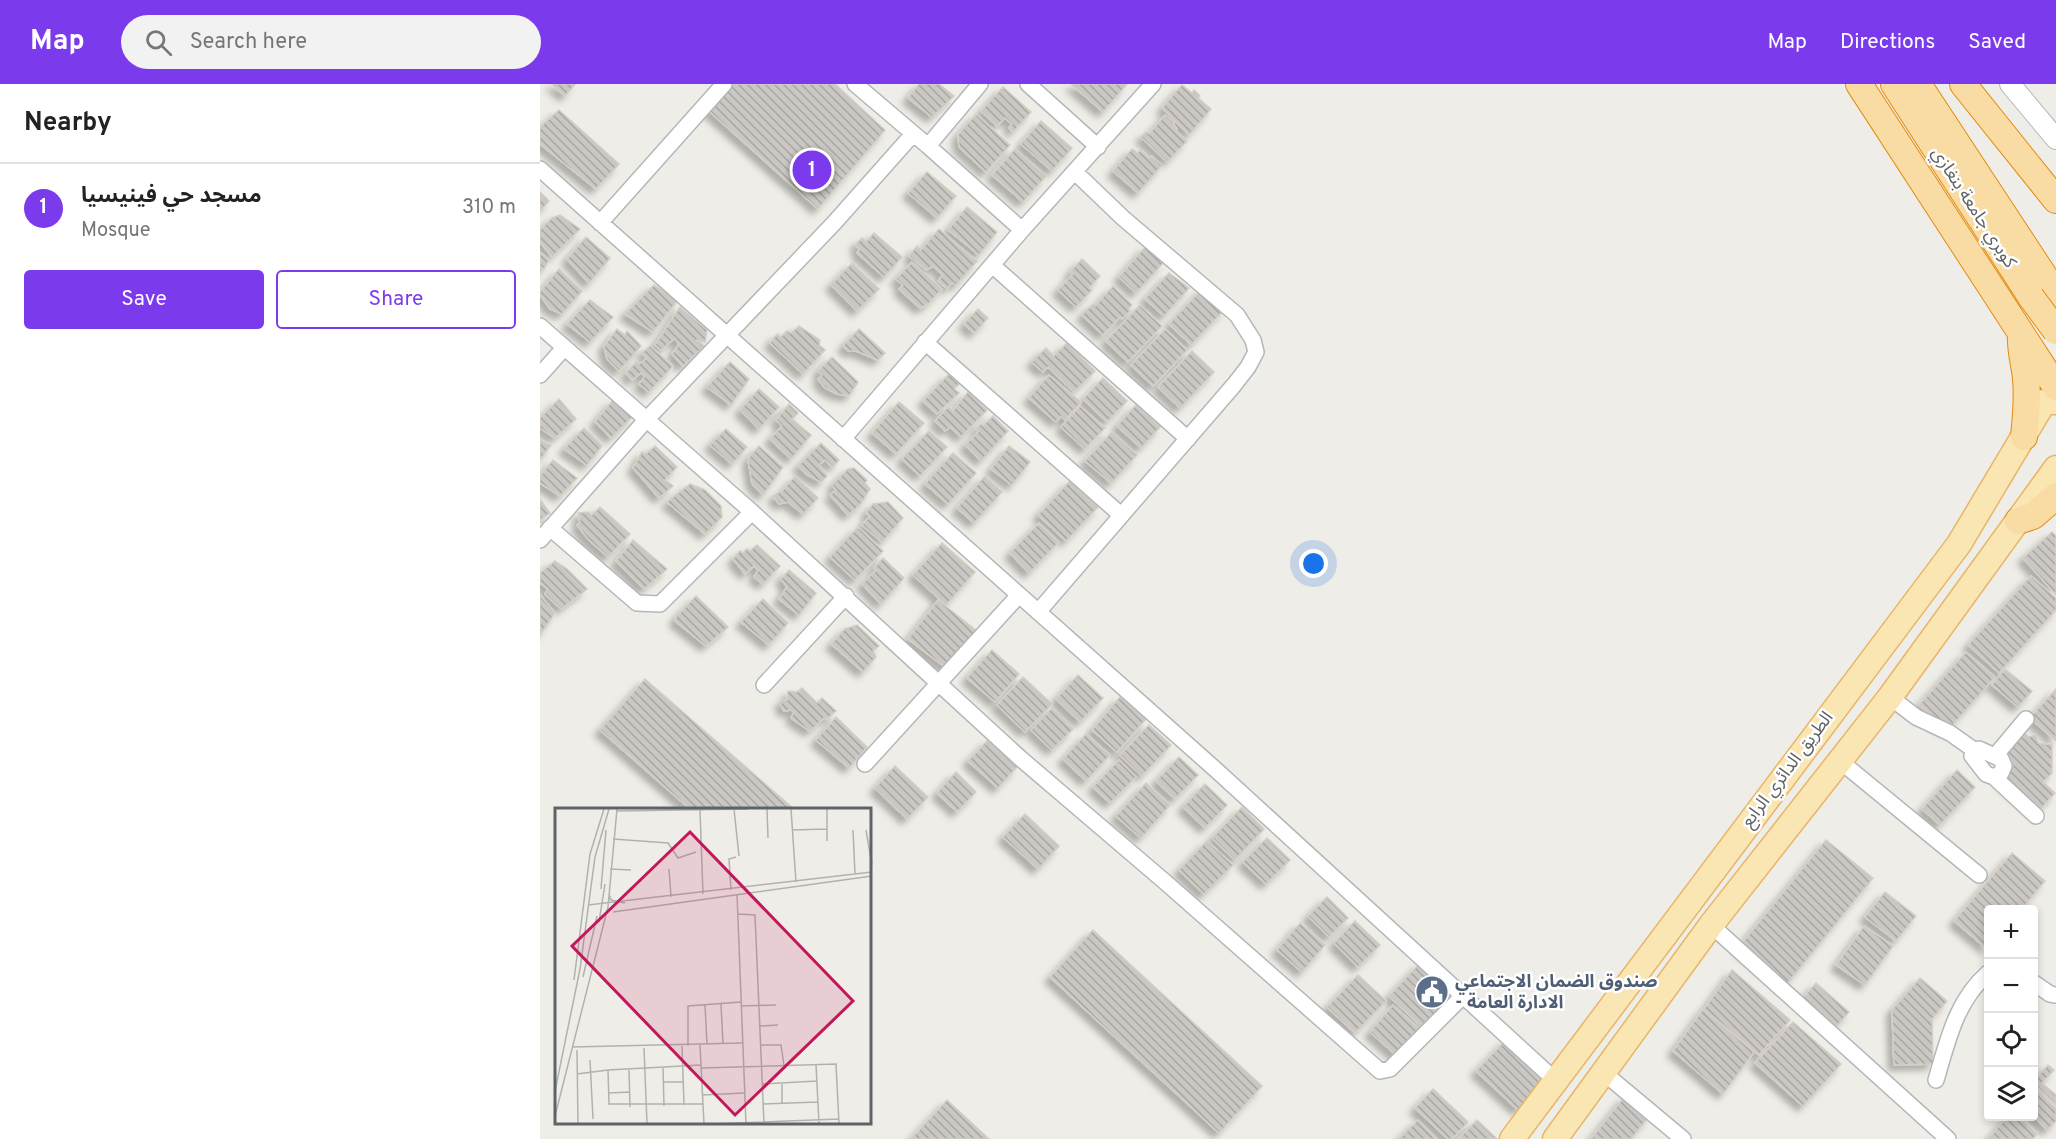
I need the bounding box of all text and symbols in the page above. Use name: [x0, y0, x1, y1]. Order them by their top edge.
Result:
search box: [121, 15, 541, 69]
text: Map: [30, 24, 85, 60]
icon: search: [142, 26, 175, 59]
text: Search here: [190, 29, 307, 56]
text: Map: [1767, 29, 1807, 56]
text: Directions: [1840, 29, 1935, 56]
text: Saved: [1968, 29, 2026, 56]
text: Nearby: [24, 107, 112, 140]
street label: كوبري جامعة بنغازي: [1925, 143, 2021, 273]
pin: 1: [792, 148, 832, 193]
text: مسجد حي فينيسيا: [81, 183, 262, 210]
text: 1: [40, 195, 48, 221]
text: 310 m: [462, 195, 516, 221]
text: Mosque: [81, 218, 150, 244]
button: Save: [24, 270, 264, 329]
button: Share: [276, 270, 516, 329]
your location: [1299, 549, 1328, 578]
street label: الطريق الدائري الرابع: [1737, 707, 1840, 833]
inset map: [555, 808, 872, 1124]
map controls: [1984, 905, 2038, 1121]
button: +: [1984, 905, 2038, 959]
button: −: [1984, 959, 2038, 1013]
place label: صندوق الضمان الاجتماعي - الادارة العامة: [1455, 971, 1658, 1015]
public building icon: صندوق الضمان الاجتماعي - الادارة العامة: [1414, 974, 1450, 1010]
button: locate: [1984, 1013, 2038, 1067]
button: layers: [1984, 1067, 2038, 1121]

